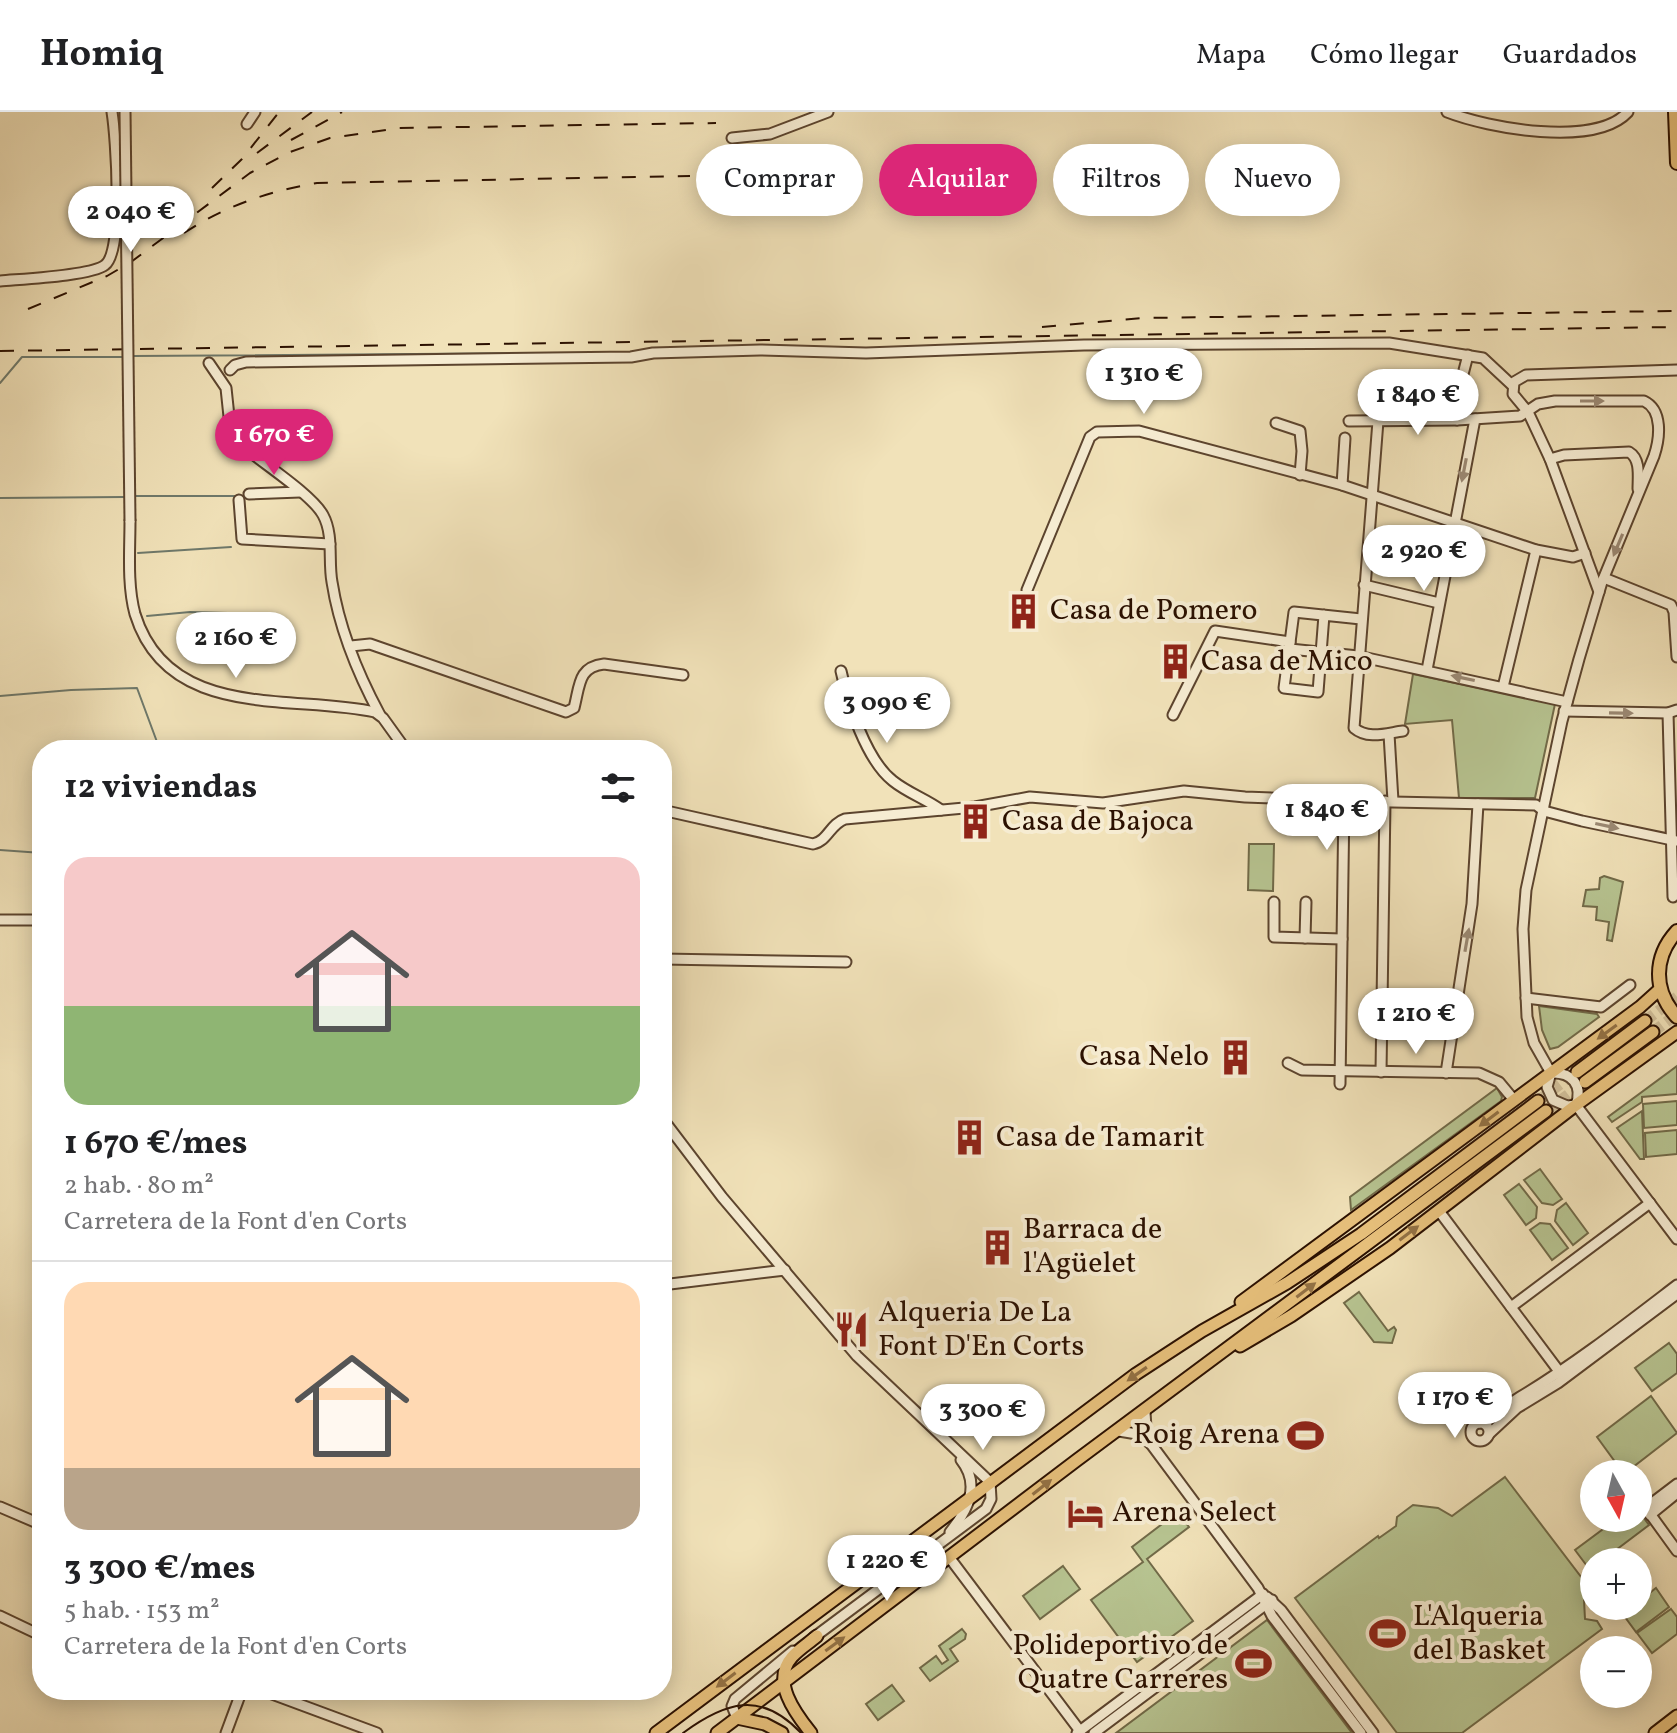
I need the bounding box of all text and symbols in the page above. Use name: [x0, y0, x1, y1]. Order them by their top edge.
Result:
text: Homiq: [40, 29, 163, 82]
text: Mapa: [1196, 36, 1266, 75]
text: Cómo llegar: [1310, 36, 1459, 75]
text: Guardados: [1503, 36, 1637, 75]
chip: Comprar: [696, 144, 863, 216]
chip: Alquilar: [879, 144, 1037, 216]
chip: Filtros: [1053, 144, 1189, 216]
chip: Nuevo: [1205, 144, 1340, 216]
pin: 2 040 €: [57, 186, 205, 254]
text: 2 040 €: [86, 194, 176, 230]
pin: 1 310 €: [1070, 348, 1218, 416]
text: 1 310 €: [1104, 356, 1184, 392]
pin: 1 840 €: [1344, 369, 1492, 437]
text: 1 840 €: [1376, 377, 1460, 413]
one-way arrow: [1580, 395, 1605, 407]
pin: 1 670 €: [200, 409, 348, 477]
text: 1 670 €: [233, 417, 315, 453]
one-way arrow: [1457, 458, 1470, 483]
pin: 2 920 €: [1350, 525, 1498, 593]
text: 2 920 €: [1381, 533, 1467, 569]
one-way arrow: [1611, 533, 1624, 556]
place label: Casa de Pomero: [1050, 590, 1258, 632]
building icon: Casa de Pomero: [1005, 592, 1043, 630]
pin: 2 160 €: [162, 612, 310, 680]
text: 2 160 €: [194, 620, 278, 656]
place label: Casa de Mico: [1201, 641, 1373, 683]
building icon: Casa de Mico: [1156, 643, 1194, 681]
one-way arrow: [1451, 671, 1476, 684]
pin: 3 090 €: [813, 677, 961, 745]
text: 3 090 €: [842, 685, 932, 721]
one-way arrow: [1609, 706, 1634, 719]
text: 12 viviendas: [64, 765, 257, 812]
icon: filters: [596, 766, 640, 810]
pin: 1 840 €: [1253, 784, 1401, 852]
text: 1 840 €: [1285, 792, 1369, 828]
place label: Casa de Bajoca: [1002, 801, 1194, 843]
building icon: Casa de Bajoca: [957, 803, 995, 841]
one-way arrow: [1595, 820, 1620, 832]
icon: home: [280, 909, 424, 1053]
one-way arrow: [1461, 928, 1473, 953]
pin: 1 210 €: [1342, 988, 1490, 1056]
text: 1 210 €: [1376, 996, 1456, 1032]
one-way arrow: [1596, 1024, 1618, 1040]
place label: Casa Nelo: [1079, 1036, 1209, 1078]
building icon: Casa Nelo: [1216, 1038, 1254, 1076]
one-way arrow: [1478, 1111, 1499, 1126]
place label: Casa de Tamarit: [996, 1117, 1205, 1159]
building icon: Casa de Tamarit: [951, 1119, 989, 1157]
text: 1 670 €/mes: [64, 1121, 247, 1168]
text: 2 hab. · 80 m²: [64, 1168, 214, 1204]
text: Carretera de la Font d'en Corts: [64, 1204, 407, 1240]
place label: Barraca de l'Agüelet: [1023, 1209, 1162, 1285]
one-way arrow: [1399, 1226, 1419, 1242]
building icon: Barraca de l'Agüelet: [978, 1228, 1016, 1266]
one-way arrow: [1295, 1283, 1316, 1299]
place label: Alqueria De La Font D'En Corts: [878, 1292, 1084, 1368]
restaurant icon: Alqueria De La Font D'En Corts: [833, 1311, 871, 1349]
icon: home: [280, 1334, 424, 1478]
one-way arrow: [1126, 1366, 1147, 1381]
pin: 1 170 €: [1381, 1372, 1529, 1440]
text: 1 170 €: [1416, 1380, 1494, 1416]
pin: 3 300 €: [909, 1384, 1057, 1452]
text: 3 300 €: [939, 1392, 1027, 1428]
place label: Roig Arena: [1133, 1414, 1280, 1456]
sports icon: Roig Arena: [1287, 1416, 1325, 1454]
north arrow: [1580, 1460, 1652, 1532]
map controls: [1580, 1460, 1652, 1708]
one-way arrow: [1032, 1480, 1052, 1496]
place label: Arena Select: [1112, 1492, 1277, 1534]
hotel icon: Arena Select: [1067, 1494, 1105, 1532]
pin: 1 220 €: [813, 1535, 961, 1603]
text: 1 220 €: [846, 1543, 928, 1579]
text: 3 300 €/mes: [64, 1546, 255, 1593]
button: +: [1580, 1548, 1652, 1620]
text: 5 hab. · 153 m²: [64, 1593, 220, 1629]
place label: L'Alqueria del Basket: [1413, 1596, 1546, 1672]
sports icon: L'Alqueria del Basket: [1368, 1615, 1406, 1653]
place label: Polideportivo de Quatre Carreres: [1012, 1625, 1228, 1701]
text: Carretera de la Font d'en Corts: [64, 1629, 407, 1665]
button: −: [1580, 1636, 1652, 1708]
one-way arrow: [824, 1637, 845, 1652]
sports icon: Polideportivo de Quatre Carreres: [1235, 1644, 1273, 1682]
one-way arrow: [716, 1672, 736, 1688]

